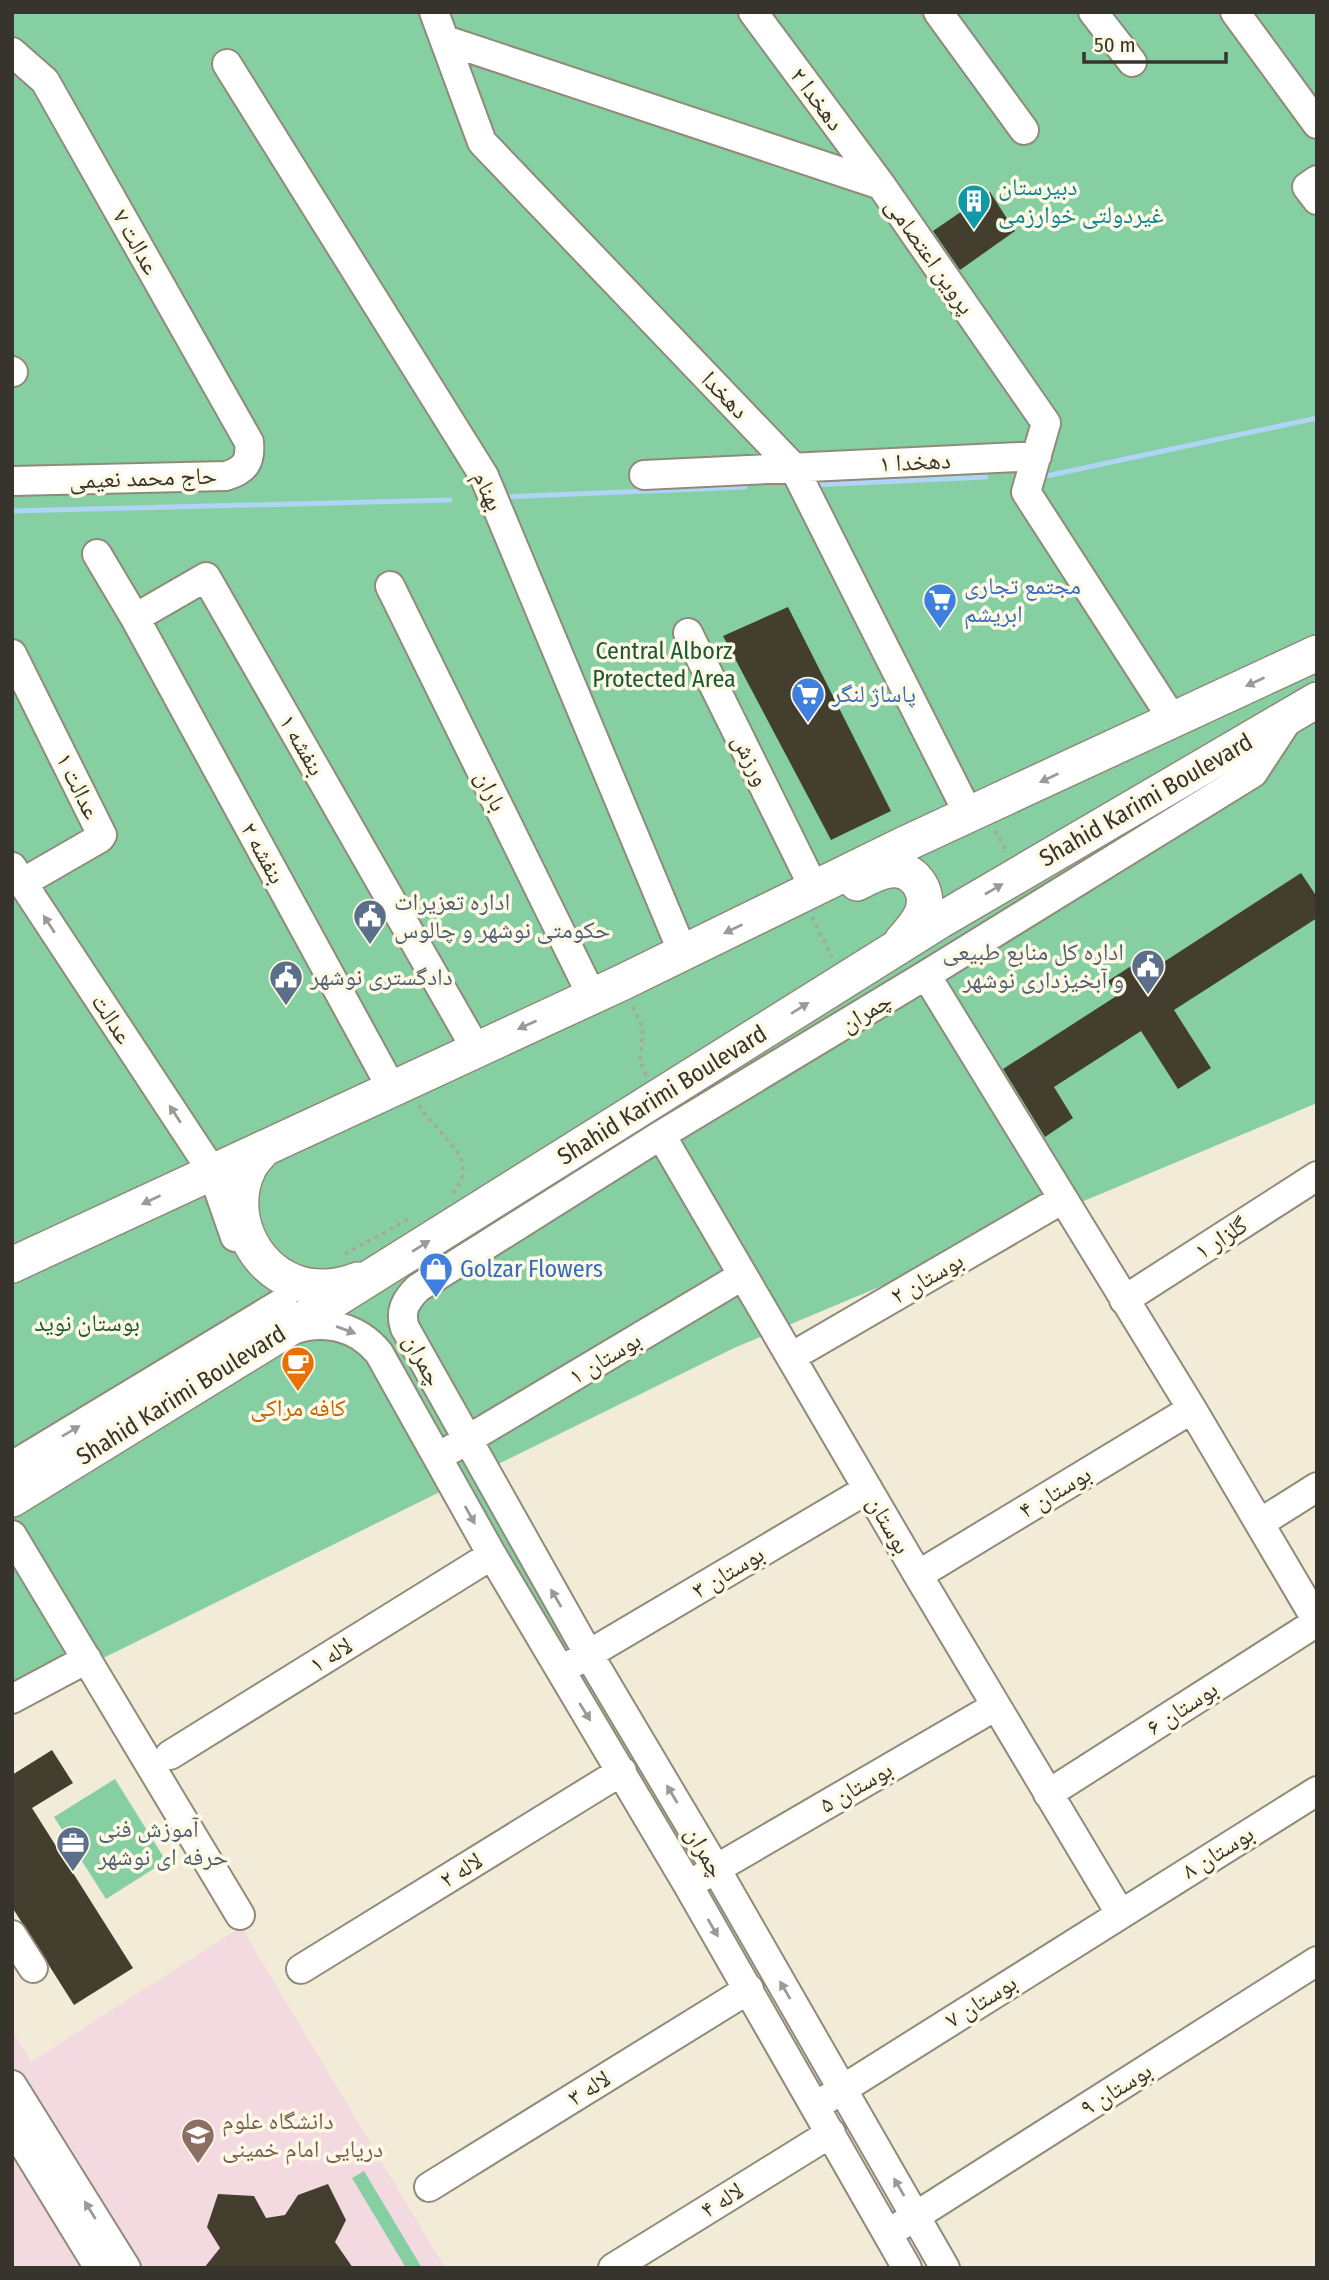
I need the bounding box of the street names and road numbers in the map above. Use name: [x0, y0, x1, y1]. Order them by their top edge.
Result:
street label: دهخدا ۲: [784, 62, 850, 136]
street label: پروین اعتصامی: [879, 192, 980, 320]
street label: ۷ عدالت: [107, 204, 165, 280]
street label: دهخدا: [696, 365, 754, 425]
street label: دهخدا ۱: [879, 446, 951, 478]
street label: حاج محمد نعیمی: [69, 461, 217, 496]
street label: بهنام: [465, 467, 509, 516]
street label: بنفشه ۱: [273, 709, 331, 781]
street label: Shahid Karimi Boulevard: [1035, 728, 1257, 872]
street label: ورزش: [727, 730, 775, 790]
street label: عدالت ۱: [50, 748, 106, 824]
street label: باران: [469, 766, 513, 816]
street label: بنفشه ۲: [235, 817, 291, 889]
street label: چمران: [835, 986, 897, 1038]
street label: عدالت: [86, 989, 138, 1049]
street label: Shahid Karimi Boulevard: [552, 1019, 772, 1171]
street label: گلزار ۱: [1189, 1211, 1253, 1265]
street label: بوستان ۲: [886, 1246, 968, 1310]
street label: Shahid Karimi Boulevard: [71, 1319, 291, 1471]
street label: بوستان ۱: [564, 1326, 646, 1390]
street label: چمران: [398, 1329, 448, 1391]
street label: بوستان ۴: [1014, 1460, 1096, 1524]
street label: بوستان: [861, 1491, 917, 1559]
street label: بوستان ۳: [687, 1540, 769, 1604]
street label: لاله ۱: [305, 1631, 357, 1679]
street label: بوستان ۶: [1141, 1675, 1223, 1741]
street label: بوستان ۵: [815, 1755, 897, 1819]
street label: بوستان ۸: [1177, 1819, 1259, 1885]
street label: چمران: [679, 1821, 731, 1883]
street label: لاله ۲: [435, 1846, 487, 1894]
street label: بوستان ۷: [940, 1968, 1022, 2034]
street label: بوستان ۹: [1075, 2056, 1157, 2122]
street label: لاله ۳: [563, 2064, 615, 2112]
street label: لاله ۴: [696, 2176, 748, 2224]

